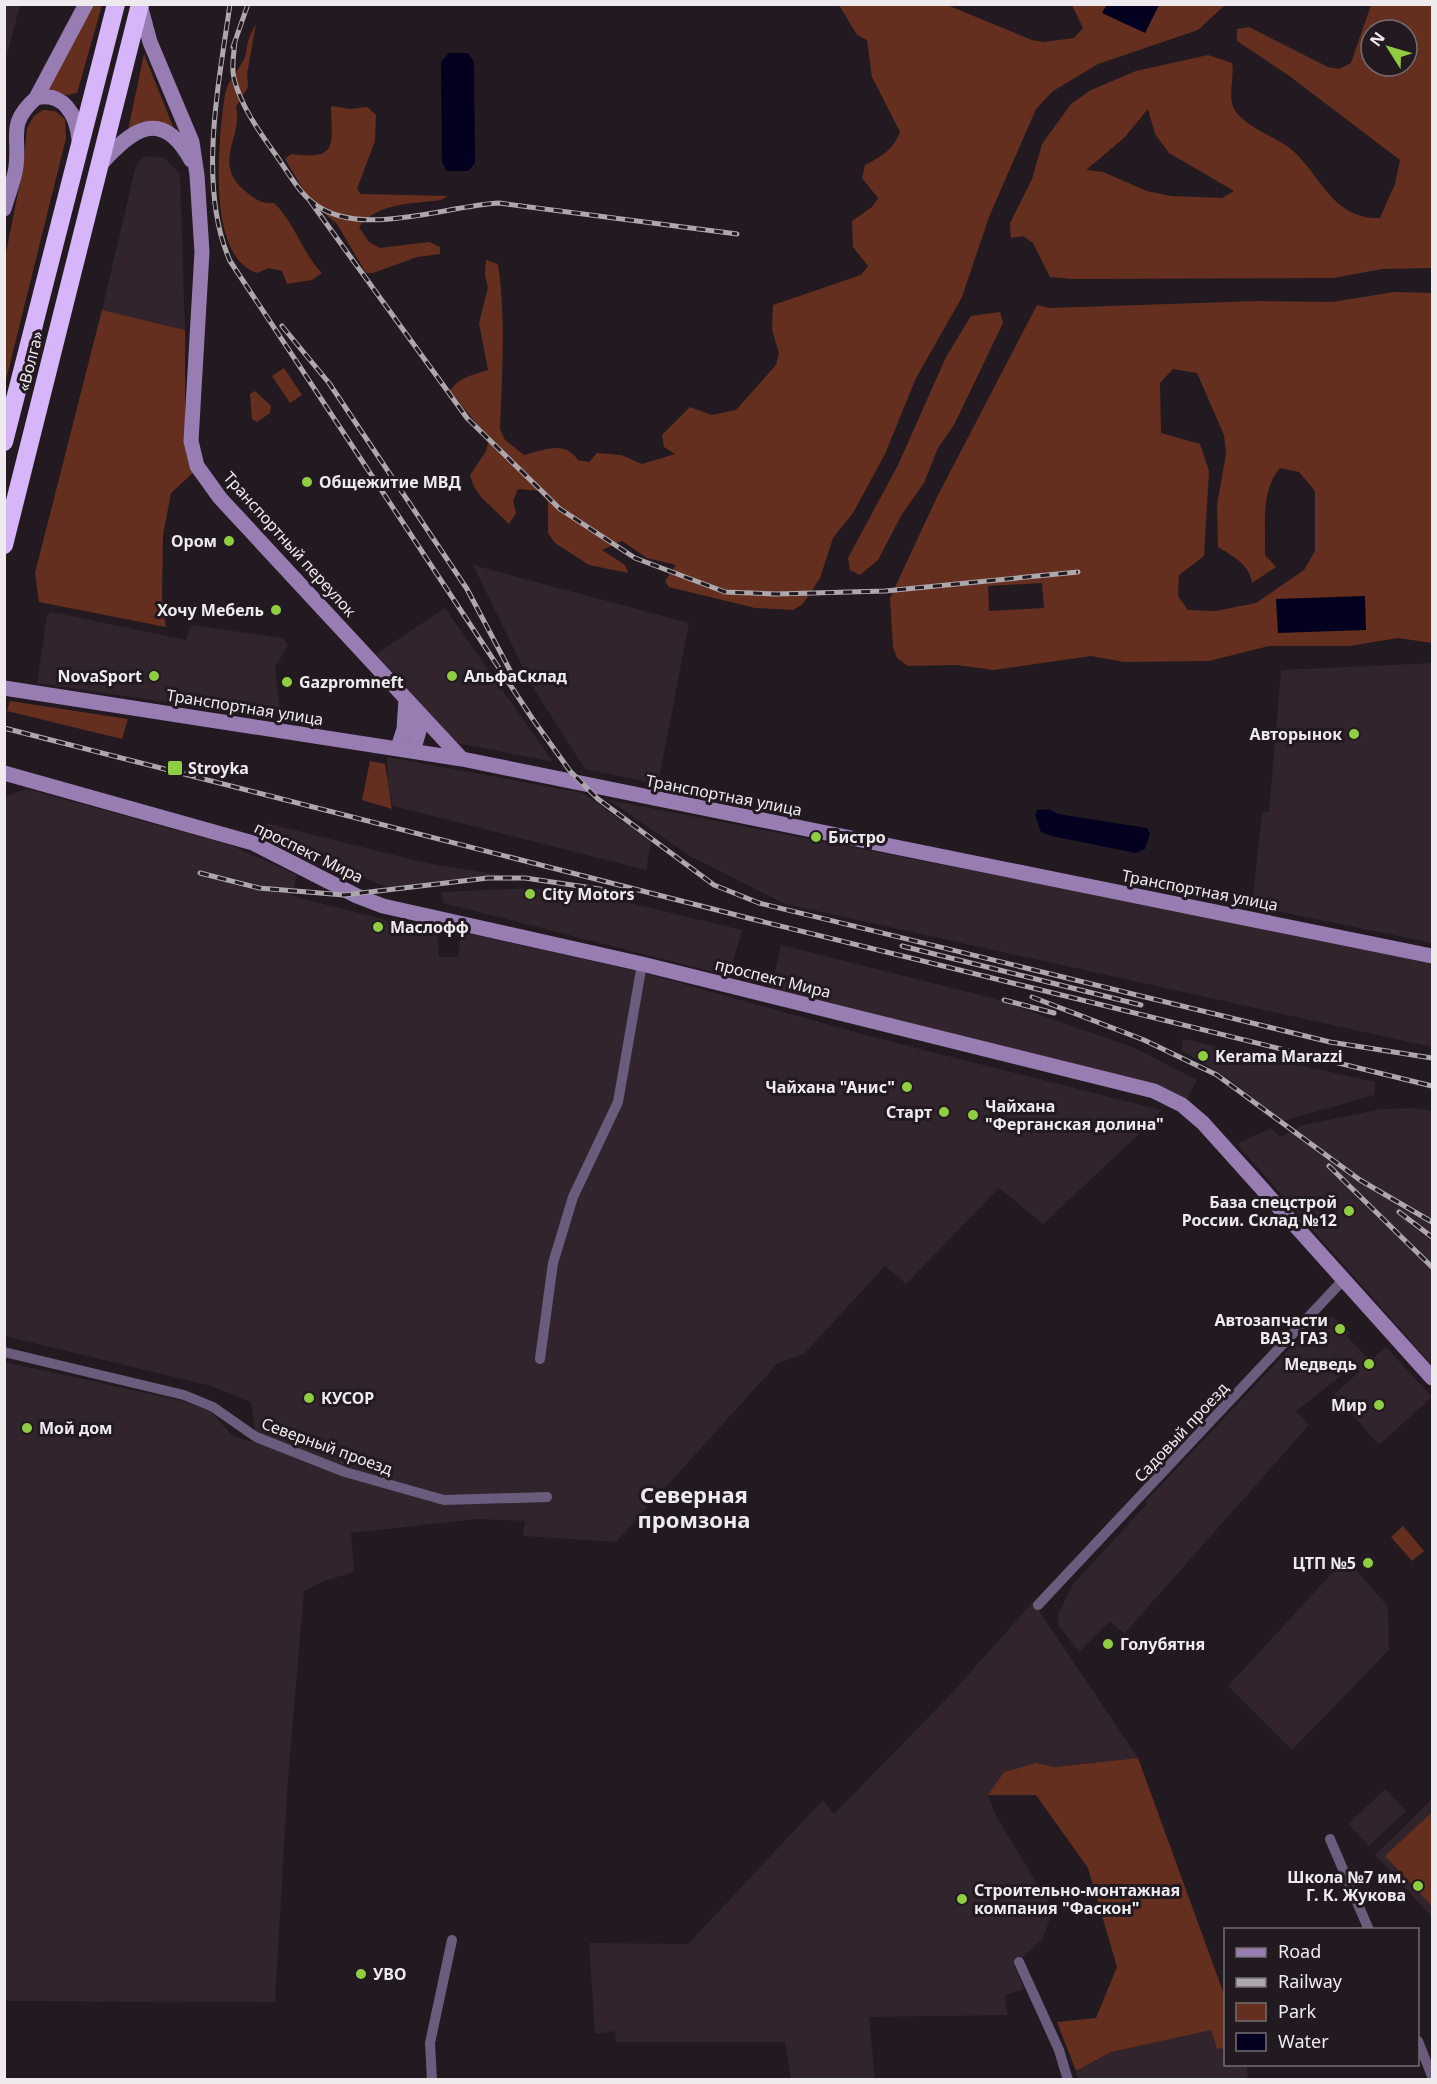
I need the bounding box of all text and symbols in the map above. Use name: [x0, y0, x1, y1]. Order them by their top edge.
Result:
north arrow: [1359, 18, 1419, 78]
text: N: [1364, 27, 1390, 51]
street label: «Волга»: [12, 329, 48, 393]
street label: Транспортный переулок: [219, 467, 362, 622]
place label: Общежитие МВД: [319, 471, 461, 493]
marker: Общежитие МВД: [300, 475, 314, 489]
place label: Ором: [171, 530, 217, 552]
marker: Ором: [222, 534, 236, 548]
place label: Хочу Мебель: [157, 599, 264, 621]
marker: Хочу Мебель: [269, 603, 283, 617]
place label: NovaSport: [58, 665, 142, 687]
place label: АльфаСклад: [464, 665, 568, 687]
marker: NovaSport: [147, 669, 161, 683]
marker: АльфаСклад: [445, 669, 459, 683]
place label: Gazpromneft: [299, 671, 404, 693]
marker: Gazpromneft: [280, 675, 294, 689]
street label: Транспортная улица: [165, 684, 325, 730]
place label: Авторынок: [1250, 723, 1342, 745]
marker: Авторынок: [1347, 727, 1361, 741]
place label: Stroyka: [188, 757, 249, 779]
marker: Stroyka: [166, 759, 184, 777]
street label: Транспортная улица: [644, 769, 804, 821]
street label: проспект Мира: [251, 816, 367, 888]
place label: Бистро: [828, 826, 886, 848]
marker: Бистро: [809, 830, 823, 844]
street label: Транспортная улица: [1120, 864, 1280, 916]
place label: City Motors: [542, 883, 635, 905]
marker: City Motors: [523, 887, 537, 901]
place label: Маслофф: [390, 916, 469, 938]
marker: Маслофф: [371, 920, 385, 934]
street label: проспект Мира: [713, 953, 833, 1003]
place label: Kerama Marazzi: [1215, 1045, 1343, 1067]
marker: Kerama Marazzi: [1196, 1049, 1210, 1063]
place label: Чайхана "Анис": [765, 1076, 895, 1098]
marker: Чайхана "Анис": [900, 1080, 914, 1094]
place label: Чайхана "Ферганская долина": [985, 1095, 1164, 1135]
place label: Старт: [886, 1101, 932, 1123]
marker: Старт: [937, 1105, 951, 1119]
marker: Чайхана "Ферганская долина": [966, 1108, 980, 1122]
place label: База спецстрой России. Склад №12: [1182, 1191, 1337, 1231]
marker: База спецстрой России. Склад №12: [1342, 1204, 1356, 1218]
place label: Автозапчасти ВАЗ, ГАЗ: [1215, 1309, 1328, 1349]
marker: Автозапчасти ВАЗ, ГАЗ: [1333, 1322, 1347, 1336]
place label: Медведь: [1284, 1353, 1357, 1375]
marker: Медведь: [1362, 1357, 1376, 1371]
street label: Садовый проезд: [1129, 1377, 1233, 1487]
place label: КУСОР: [321, 1387, 374, 1409]
marker: КУСОР: [302, 1391, 316, 1405]
place label: Мир: [1331, 1394, 1367, 1416]
marker: Мир: [1372, 1398, 1386, 1412]
street label: Северный проезд: [258, 1412, 396, 1480]
place label: Мой дом: [39, 1417, 113, 1439]
marker: Мой дом: [20, 1421, 34, 1435]
district label: Северная промзона: [638, 1479, 750, 1534]
place label: ЦТП №5: [1292, 1552, 1356, 1574]
marker: ЦТП №5: [1361, 1556, 1375, 1570]
place label: Голубятня: [1120, 1633, 1205, 1655]
marker: Голубятня: [1101, 1637, 1115, 1651]
place label: Школа №7 им. Г. К. Жукова: [1287, 1866, 1406, 1906]
place label: Строительно-монтажная компания "Фаскон": [974, 1879, 1180, 1919]
marker: Школа №7 им. Г. К. Жукова: [1411, 1879, 1425, 1893]
marker: Строительно-монтажная компания "Фаскон": [955, 1892, 969, 1906]
legend: [1224, 1928, 1419, 2066]
text: Road: [1278, 1939, 1321, 1963]
place label: УВО: [373, 1963, 406, 1985]
marker: УВО: [354, 1967, 368, 1981]
text: Railway: [1278, 1969, 1343, 1993]
text: Park: [1278, 1999, 1316, 2023]
text: Water: [1278, 2029, 1329, 2053]

